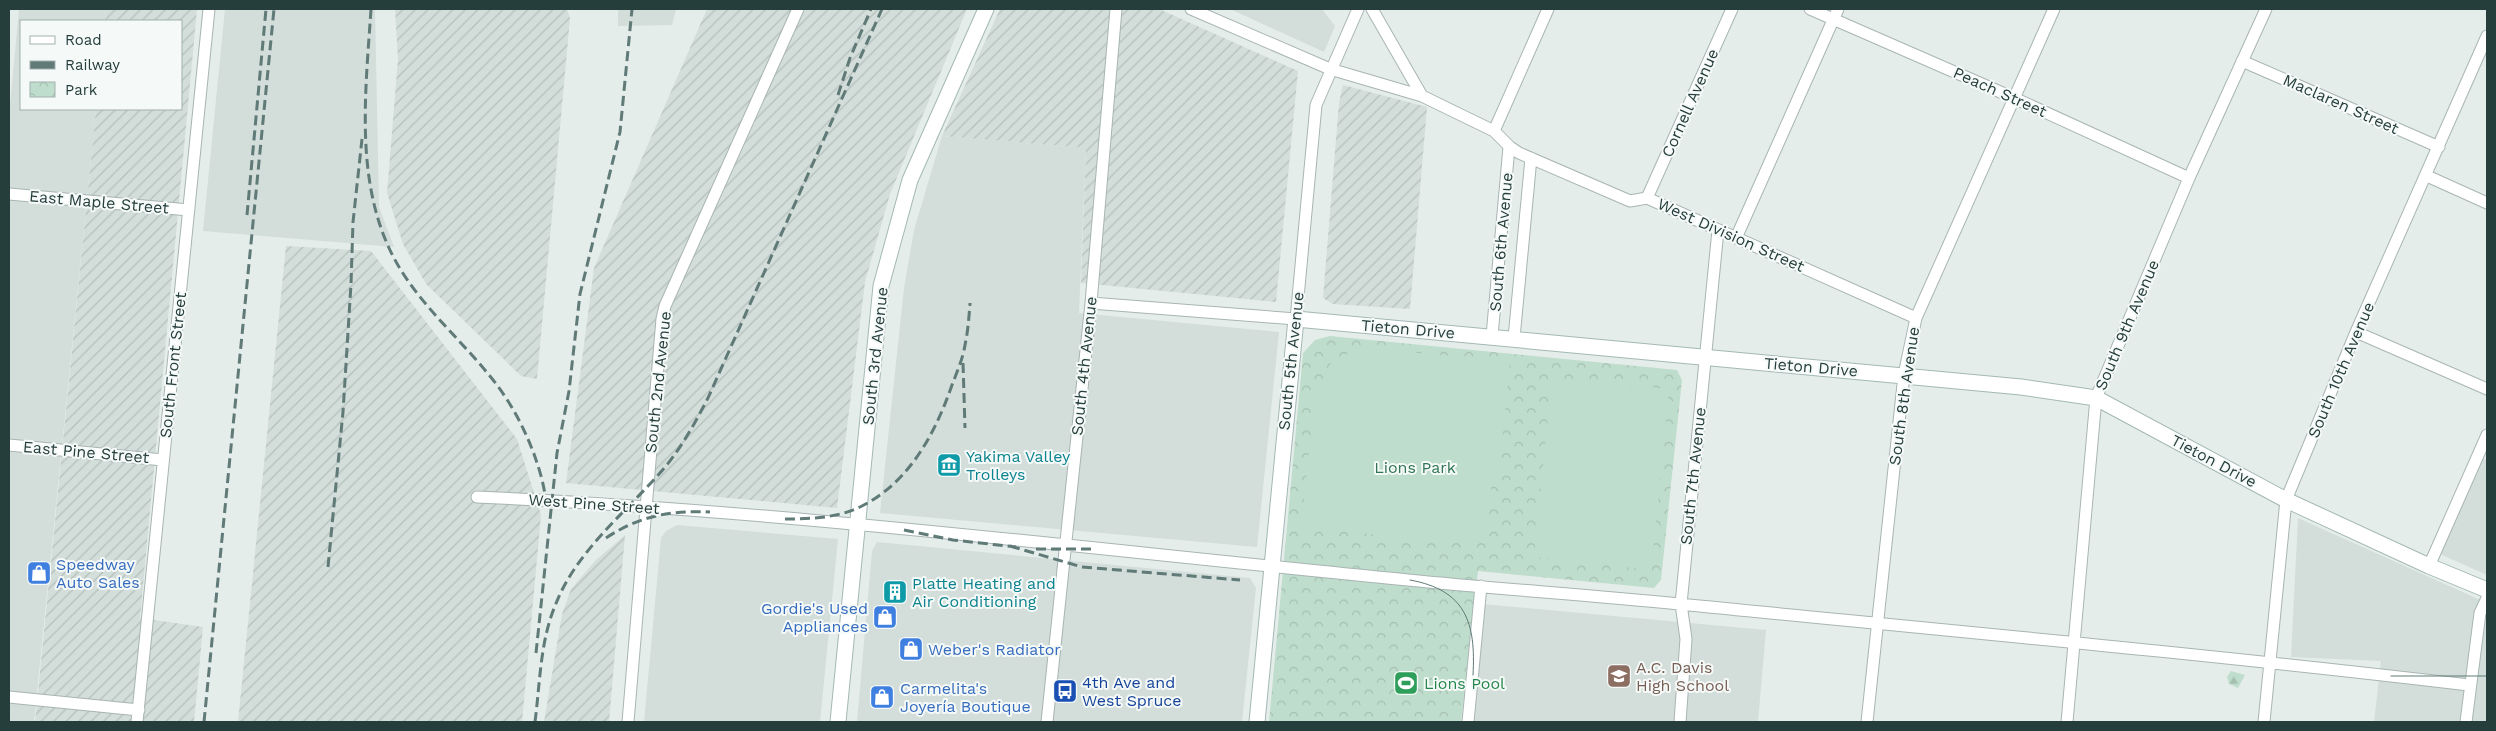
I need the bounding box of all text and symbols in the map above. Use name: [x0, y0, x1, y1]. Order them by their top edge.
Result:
legend: [20, 20, 182, 110]
text: Road: [65, 31, 102, 49]
street label: Cornell Avenue: [1658, 46, 1722, 160]
text: Railway: [65, 56, 120, 74]
street label: Peach Street: [1950, 63, 2050, 121]
street label: Maclaren Street: [2280, 70, 2402, 138]
text: Park: [65, 81, 98, 99]
street label: South 6th Avenue: [1485, 172, 1517, 312]
street label: East Maple Street: [28, 186, 170, 218]
street label: West Division Street: [1655, 194, 1808, 276]
street label: South 9th Avenue: [2091, 257, 2163, 393]
street label: South 3rd Avenue: [858, 286, 892, 426]
street label: South Front Street: [156, 291, 190, 439]
street label: South 5th Avenue: [1274, 291, 1308, 431]
street label: South 4th Avenue: [1067, 296, 1101, 436]
street label: South 10th Avenue: [2304, 299, 2378, 441]
street label: South 2nd Avenue: [641, 310, 675, 454]
street label: Tieton Drive: [1360, 315, 1456, 343]
street label: South 8th Avenue: [1885, 326, 1923, 466]
street label: Tieton Drive: [1763, 353, 1859, 381]
street label: South 7th Avenue: [1676, 406, 1710, 546]
street label: Tieton Drive: [2168, 431, 2260, 491]
street label: East Pine Street: [22, 437, 150, 467]
place label: Yakima Valley Trolleys: [966, 447, 1071, 484]
museum icon: Yakima Valley Trolleys: [936, 452, 962, 478]
park label: Lions Park: [1374, 458, 1456, 477]
street label: West Pine Street: [528, 490, 661, 518]
place label: Speedway Auto Sales: [56, 555, 140, 592]
shop icon: Speedway Auto Sales: [26, 560, 52, 586]
place label: Platte Heating and Air Conditioning: [912, 574, 1056, 611]
building icon: Platte Heating and Air Conditioning: [882, 579, 908, 605]
place label: Gordie's Used Appliances: [761, 599, 868, 636]
shop icon: Gordie's Used Appliances: [872, 604, 898, 630]
shop icon: Weber's Radiator: [898, 636, 924, 662]
place label: Weber's Radiator: [928, 640, 1061, 659]
place label: A.C. Davis High School: [1636, 658, 1729, 695]
school or university icon: A.C. Davis High School: [1606, 663, 1632, 689]
sports icon: Lions Pool: [1393, 670, 1419, 696]
place label: 4th Ave and West Spruce: [1082, 673, 1181, 710]
place label: Lions Pool: [1424, 674, 1505, 693]
bus stop icon: 4th Ave and West Spruce: [1052, 678, 1078, 704]
place label: Carmelita's Joyería Boutique: [900, 679, 1031, 716]
shop icon: Carmelita's Joyería Boutique: [869, 684, 895, 710]

